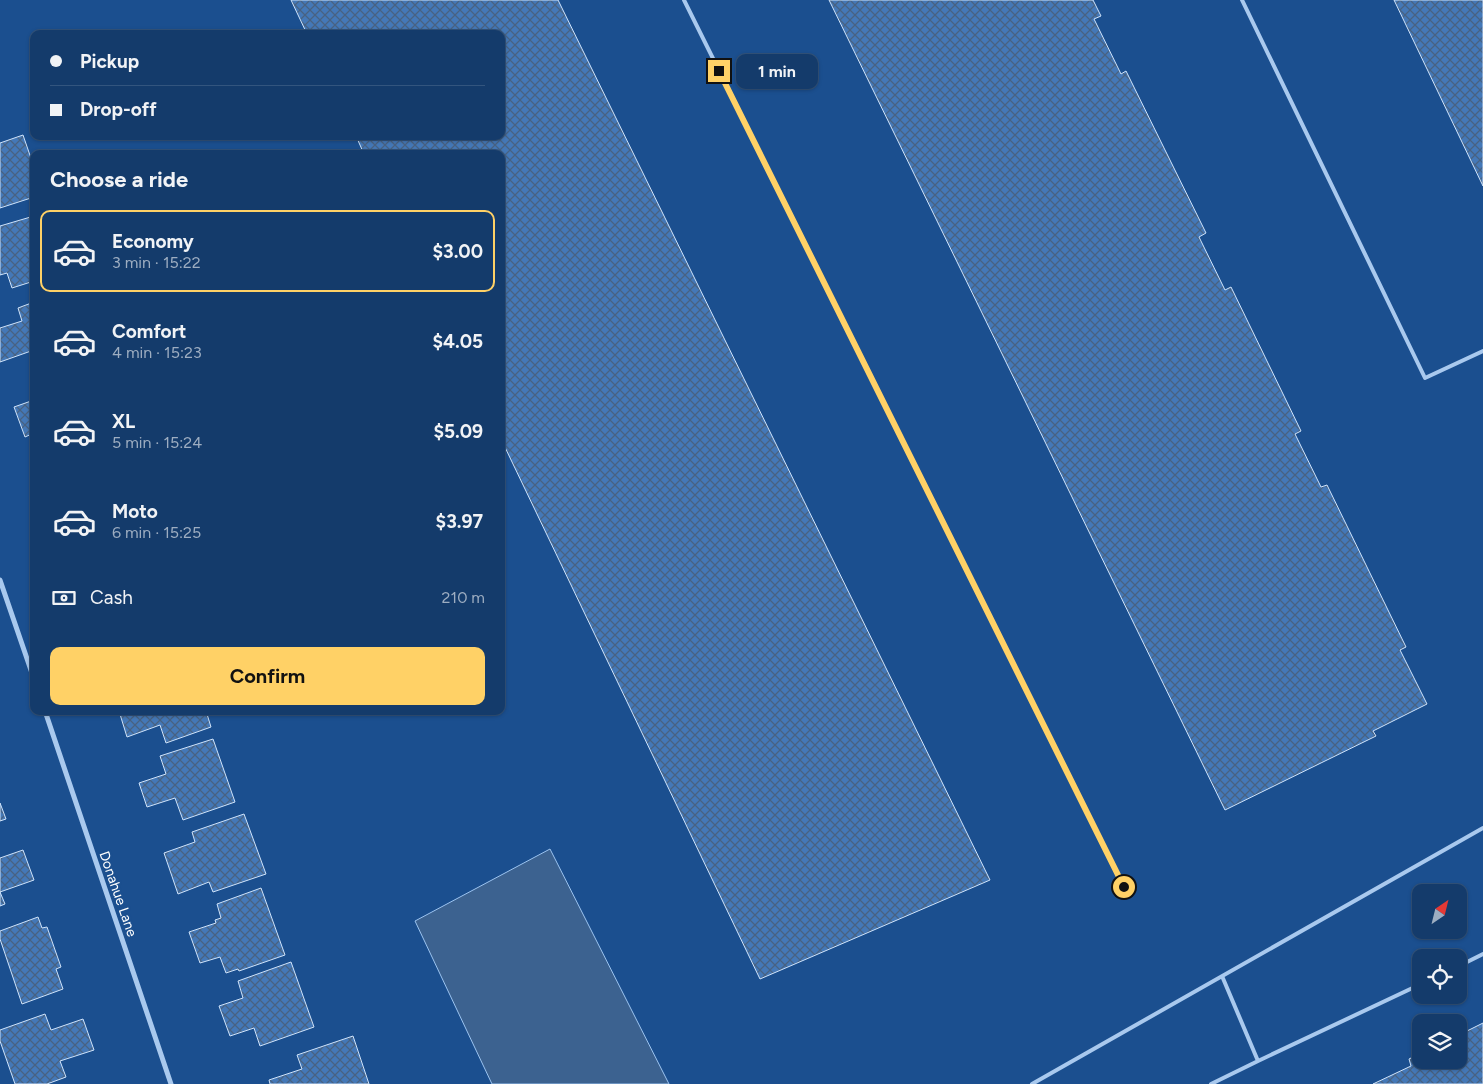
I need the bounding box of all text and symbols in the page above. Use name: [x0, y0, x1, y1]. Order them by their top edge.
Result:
text: Pickup: [80, 50, 139, 73]
callout: 1 min: [736, 54, 819, 88]
route end: [708, 60, 730, 82]
text: 1 min: [758, 62, 796, 81]
text: Drop-off: [80, 98, 157, 121]
text: Choose a ride: [50, 166, 188, 193]
icon: car: [52, 229, 97, 274]
text: Economy: [112, 230, 194, 253]
text: $3.00: [433, 240, 483, 263]
text: 3 min · 15:22: [112, 253, 201, 272]
icon: car: [52, 319, 97, 364]
text: Comfort: [112, 320, 187, 343]
text: $4.05: [432, 330, 483, 353]
text: 4 min · 15:23: [112, 343, 202, 362]
icon: car: [52, 409, 97, 454]
text: XL: [112, 410, 135, 433]
text: $5.09: [433, 420, 483, 443]
text: 5 min · 15:24: [112, 433, 202, 452]
icon: car: [52, 499, 97, 544]
text: Moto: [112, 500, 158, 523]
text: $3.97: [436, 510, 483, 533]
text: 6 min · 15:25: [112, 523, 201, 542]
icon: cash: [50, 584, 78, 612]
text: Cash: [90, 586, 133, 609]
text: 210 m: [442, 588, 485, 607]
button: Confirm: [50, 647, 485, 705]
street label: Donahue Lane: [95, 849, 141, 939]
route start: [1113, 876, 1135, 898]
north arrow: [1412, 884, 1468, 939]
map controls: [1412, 884, 1467, 1069]
button: locate: [1412, 949, 1467, 1004]
button: layers: [1412, 1014, 1467, 1069]

